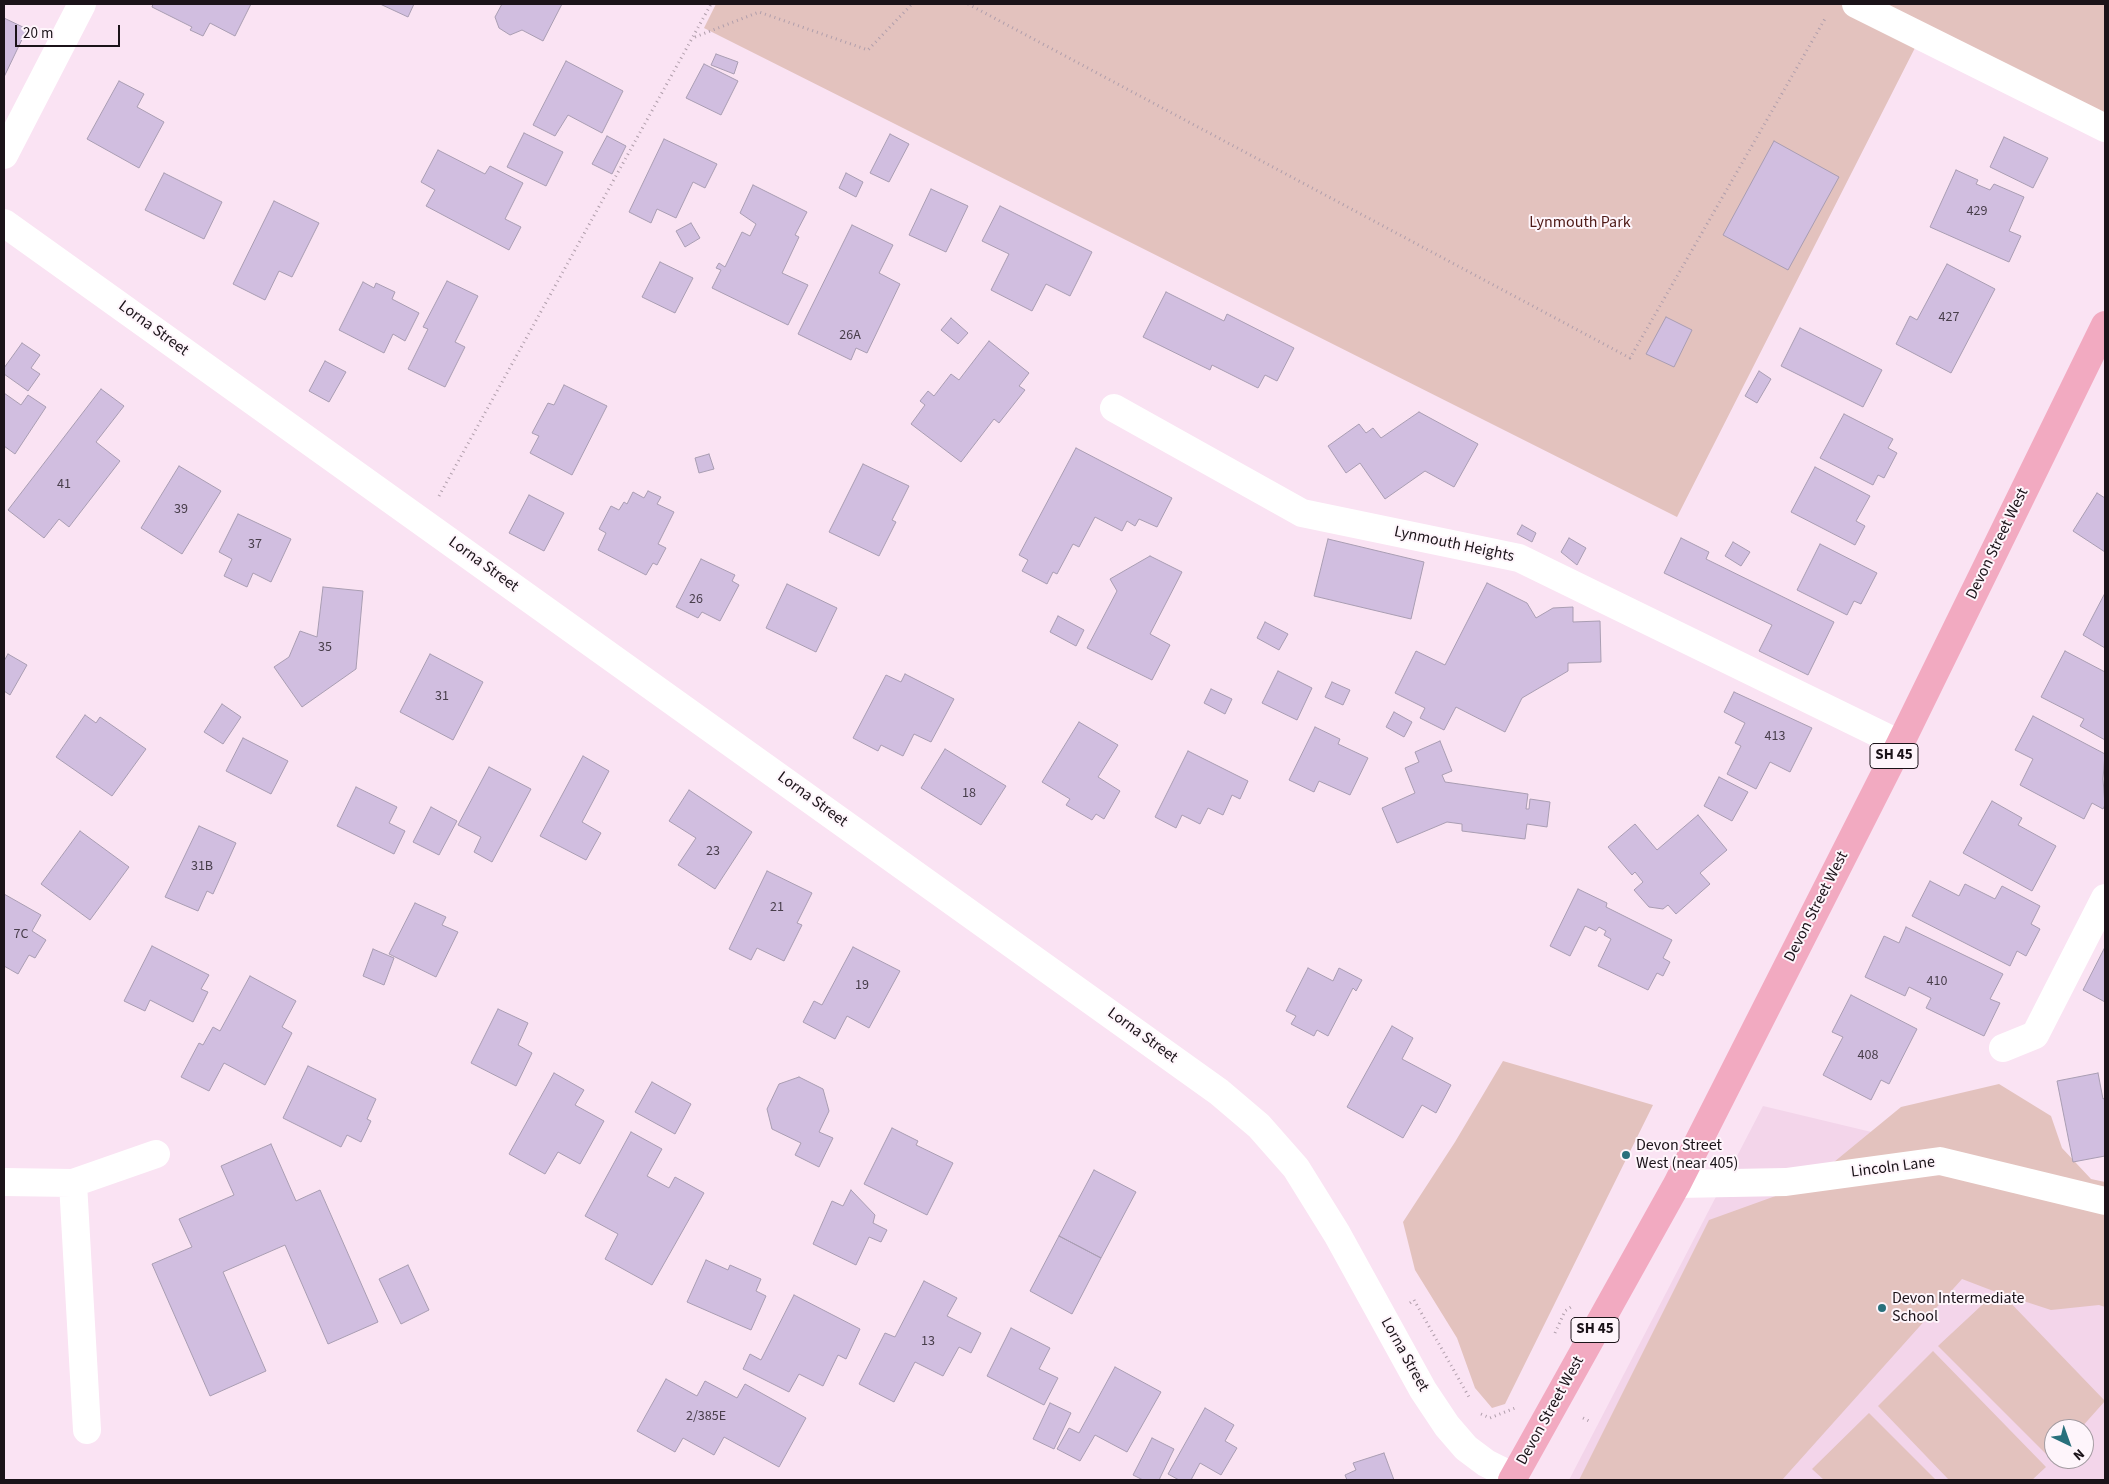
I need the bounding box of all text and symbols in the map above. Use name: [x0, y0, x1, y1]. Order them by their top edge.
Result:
scale bar: [18, 15, 122, 47]
text: 20 m: [23, 23, 53, 44]
house number: 429: [1967, 204, 1987, 220]
park label: Lynmouth Park: [1529, 213, 1631, 233]
street label: Lorna Street: [114, 297, 192, 361]
house number: 427: [1939, 310, 1959, 326]
house number: 26A: [839, 328, 861, 344]
house number: 41: [57, 477, 71, 493]
street label: Devon Street West: [1963, 485, 2033, 603]
house number: 39: [174, 502, 188, 518]
street label: Lynmouth Heights: [1392, 523, 1516, 567]
street label: Lorna Street: [444, 533, 522, 597]
house number: 37: [248, 537, 262, 553]
house number: 26: [689, 592, 703, 608]
house number: 35: [318, 640, 332, 656]
house number: 31: [435, 689, 449, 705]
house number: 413: [1765, 729, 1785, 745]
road number: SH 45: [1870, 744, 1918, 768]
street label: Lorna Street: [773, 768, 851, 832]
house number: 18: [962, 786, 976, 802]
house number: 23: [706, 844, 720, 860]
street label: Devon Street West: [1781, 849, 1853, 965]
house number: 31B: [191, 859, 213, 875]
house number: 21: [770, 900, 784, 916]
house number: 7C: [14, 927, 28, 943]
house number: 410: [1927, 974, 1947, 990]
house number: 19: [855, 978, 869, 994]
street label: Lorna Street: [1103, 1004, 1181, 1068]
house number: 408: [1858, 1048, 1878, 1064]
place label: Devon Street West (near 405): [1636, 1136, 1738, 1174]
marker: Devon Street West (near 405): [1620, 1149, 1632, 1161]
street label: Lincoln Lane: [1850, 1153, 1936, 1183]
place label: Devon Intermediate School: [1892, 1289, 2025, 1327]
marker: Devon Intermediate School: [1876, 1302, 1888, 1314]
street label: Lorna Street: [1376, 1315, 1432, 1395]
road number: SH 45: [1571, 1318, 1619, 1342]
house number: 13: [921, 1334, 935, 1350]
street label: Devon Street West: [1513, 1353, 1589, 1469]
house number: 2/385E: [686, 1409, 726, 1425]
north arrow: [2044, 1419, 2094, 1469]
text: N: [2068, 1444, 2089, 1465]

